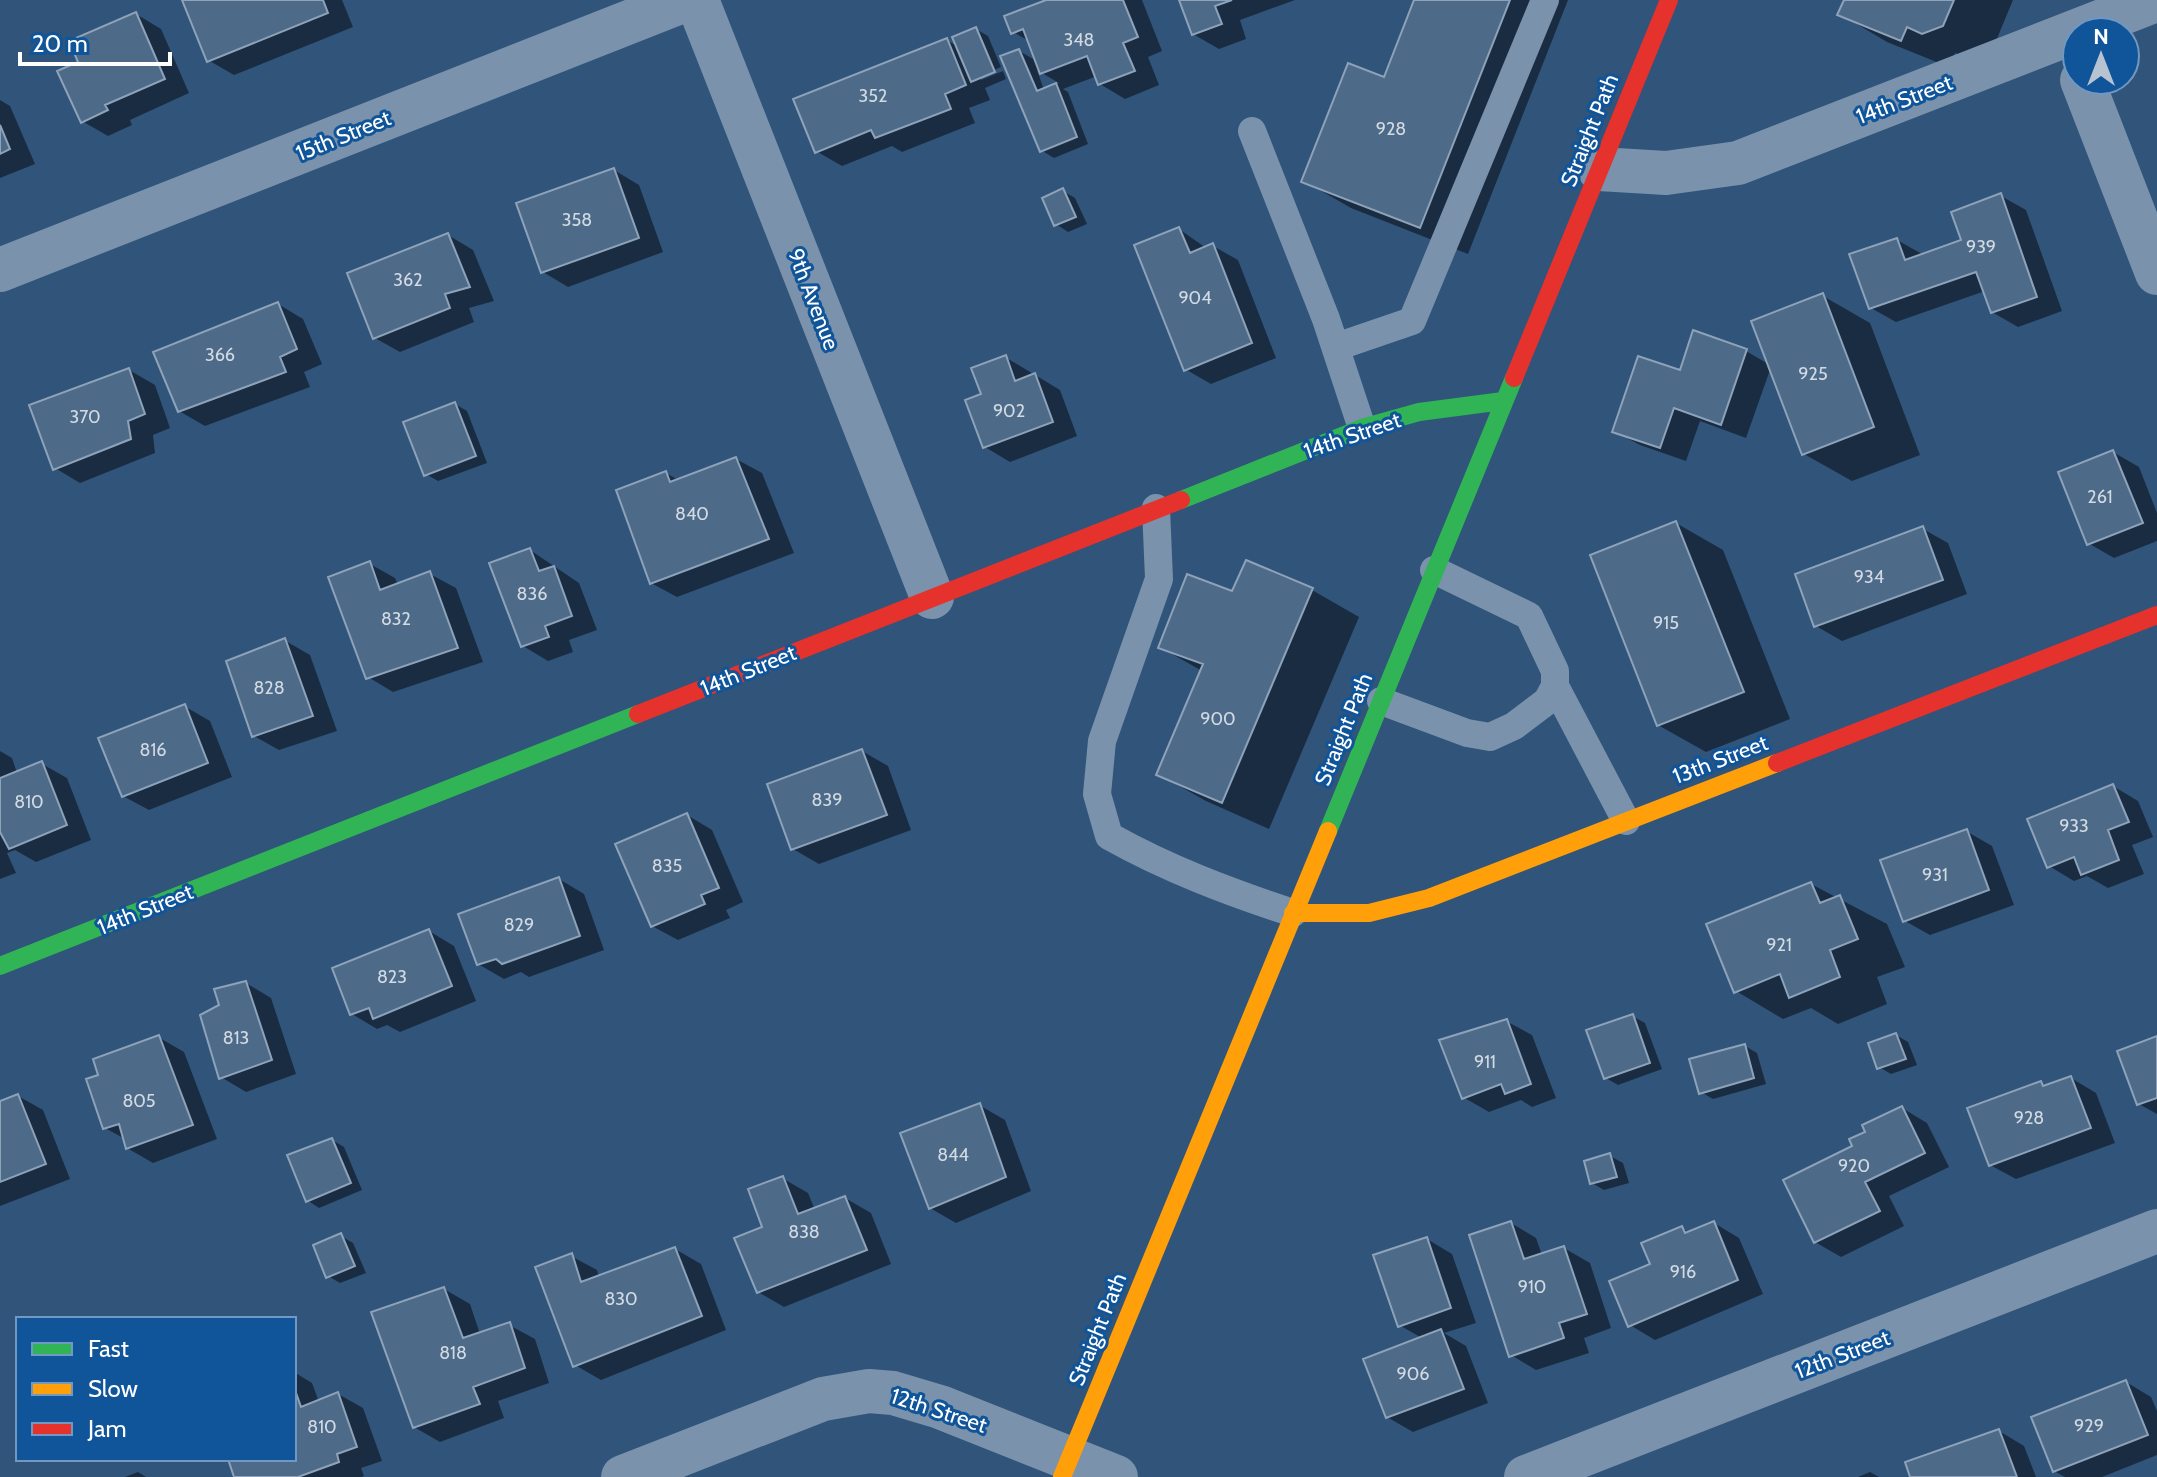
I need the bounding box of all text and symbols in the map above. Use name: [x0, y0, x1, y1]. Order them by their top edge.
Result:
scale bar: [20, 16, 170, 66]
north arrow: [2061, 16, 2141, 96]
text: N: [2093, 23, 2109, 50]
text: 20 m: [32, 29, 88, 58]
house number: 348: [1063, 29, 1095, 51]
street label: 14th Street: [1852, 69, 1957, 130]
street label: Straight Path: [1555, 70, 1624, 190]
house number: 352: [859, 85, 887, 107]
street label: 15th Street: [292, 104, 395, 167]
house number: 928: [1376, 118, 1406, 140]
house number: 358: [562, 209, 592, 231]
house number: 939: [1966, 236, 1996, 258]
street label: 9th Avenue: [782, 245, 845, 354]
house number: 362: [393, 269, 423, 291]
house number: 904: [1178, 287, 1212, 309]
house number: 366: [205, 344, 235, 366]
house number: 925: [1798, 363, 1828, 385]
house number: 902: [993, 400, 1025, 422]
house number: 370: [69, 406, 101, 428]
street label: 14th Street: [1300, 406, 1405, 465]
house number: 261: [2087, 486, 2113, 508]
house number: 840: [675, 503, 709, 525]
house number: 934: [1854, 566, 1884, 588]
house number: 836: [517, 583, 547, 605]
house number: 832: [381, 608, 411, 630]
house number: 915: [1653, 612, 1679, 634]
street label: 14th Street: [696, 639, 800, 702]
street label: Straight Path: [1309, 669, 1378, 789]
house number: 828: [253, 677, 285, 699]
house number: 900: [1200, 708, 1236, 730]
street label: 13th Street: [1669, 729, 1772, 790]
house number: 816: [139, 739, 167, 761]
house number: 839: [812, 789, 842, 811]
house number: 810: [14, 791, 44, 813]
house number: 933: [2059, 815, 2089, 837]
house number: 835: [652, 855, 682, 877]
house number: 931: [1922, 864, 1948, 886]
street label: 14th Street: [93, 878, 197, 941]
house number: 829: [504, 914, 534, 936]
house number: 921: [1766, 934, 1792, 956]
house number: 823: [377, 966, 407, 988]
house number: 813: [223, 1027, 249, 1049]
house number: 911: [1474, 1051, 1496, 1073]
house number: 805: [122, 1090, 156, 1112]
house number: 928: [2014, 1107, 2044, 1129]
house number: 844: [937, 1144, 969, 1166]
house number: 920: [1838, 1155, 1870, 1177]
house number: 838: [788, 1221, 820, 1243]
house number: 916: [1670, 1261, 1696, 1283]
street label: Straight Path: [1063, 1269, 1132, 1389]
house number: 910: [1518, 1276, 1546, 1298]
house number: 830: [604, 1288, 638, 1310]
legend: [16, 1317, 296, 1461]
street label: 12th Street: [1791, 1324, 1894, 1385]
text: Fast: [88, 1334, 129, 1363]
house number: 818: [439, 1342, 467, 1364]
house number: 906: [1396, 1363, 1430, 1385]
text: Slow: [88, 1374, 138, 1403]
street label: 12th Street: [887, 1382, 991, 1439]
text: Jam: [87, 1414, 126, 1443]
house number: 929: [2074, 1415, 2104, 1437]
house number: 810: [307, 1416, 337, 1438]

